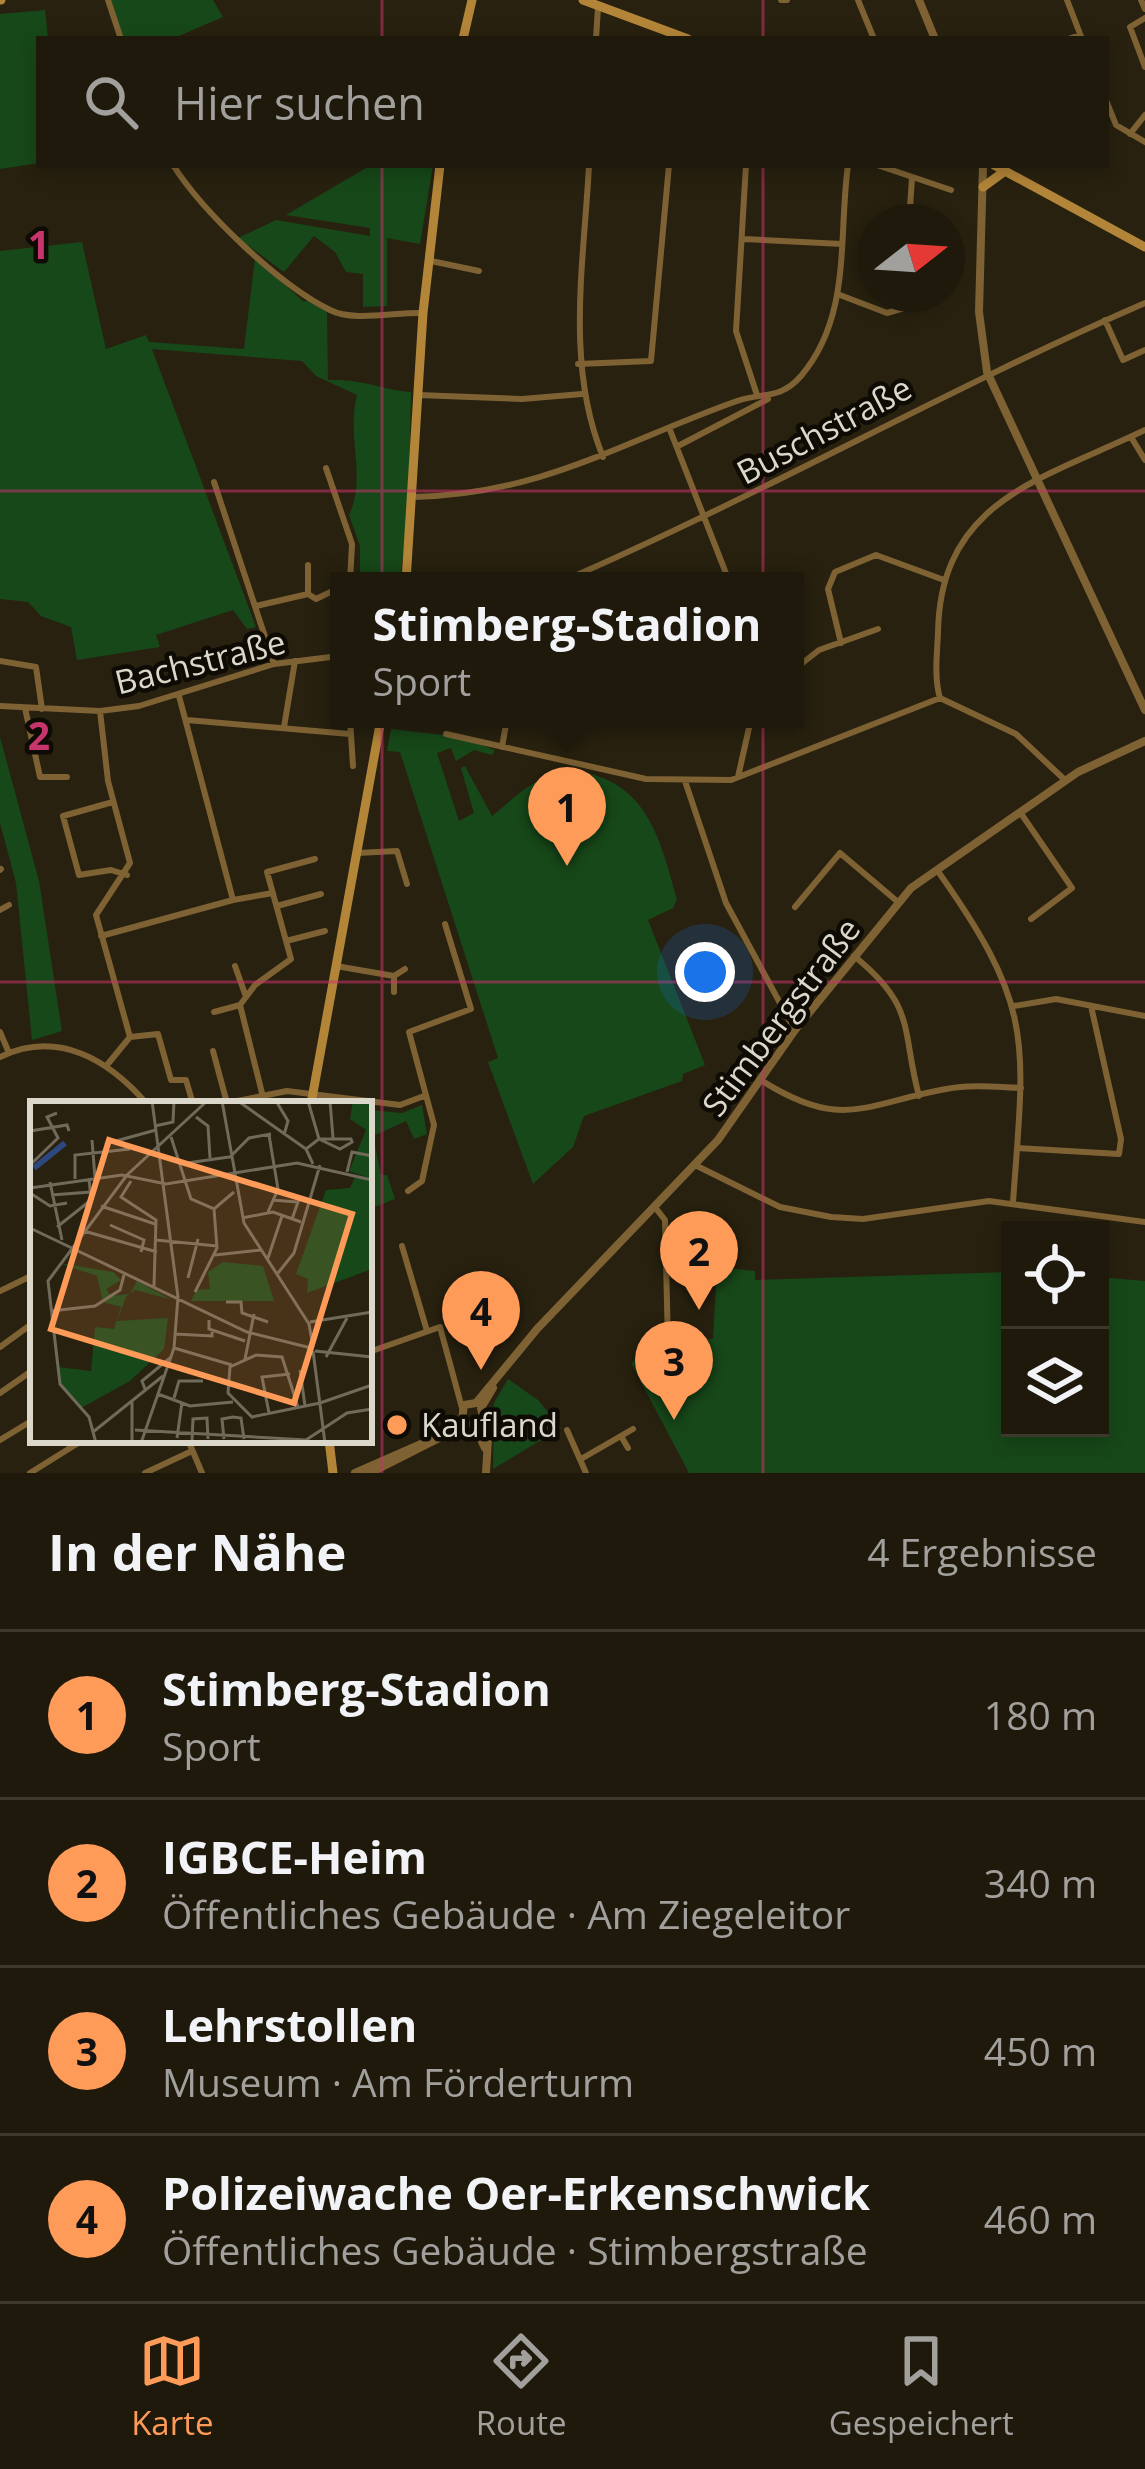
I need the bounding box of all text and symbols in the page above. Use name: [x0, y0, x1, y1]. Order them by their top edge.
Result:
search box: [36, 36, 1109, 168]
icon: search: [78, 69, 144, 135]
text: Hier suchen: [174, 72, 425, 133]
north arrow: [857, 204, 965, 312]
text: 1: [28, 217, 50, 270]
street label: Buschstraße: [729, 365, 919, 494]
popup: [330, 572, 804, 728]
text: Stimberg-Stadion: [373, 593, 761, 654]
street label: Bachstraße: [110, 619, 290, 704]
text: Sport: [373, 654, 471, 707]
text: 2: [28, 708, 50, 761]
pin: 1: [528, 767, 606, 866]
street label: Stimbergstraße: [691, 908, 870, 1125]
your location: [675, 942, 735, 1002]
inset map: [30, 1101, 372, 1443]
pin: 2: [660, 1211, 738, 1310]
map controls: [1001, 1221, 1109, 1437]
button: locate: [1001, 1221, 1109, 1329]
pin: 4: [442, 1271, 520, 1370]
pin: 3: [635, 1321, 713, 1420]
button: layers: [1001, 1329, 1109, 1437]
place label: Kaufland: [421, 1402, 558, 1447]
marker: Kaufland: [384, 1412, 410, 1438]
text: In der Nähe: [48, 1516, 346, 1586]
text: 4 Ergebnisse: [867, 1525, 1097, 1578]
text: Stimberg-Stadion: [162, 1658, 551, 1719]
text: 1: [76, 1688, 98, 1741]
text: 180 m: [984, 1688, 1097, 1741]
text: Sport: [162, 1719, 261, 1772]
text: IGBCE-Heim: [162, 1826, 427, 1887]
text: 2: [76, 1856, 98, 1909]
text: 340 m: [984, 1856, 1097, 1909]
text: Öffentliches Gebäude · Am Ziegeleitor: [162, 1887, 850, 1940]
text: Lehrstollen: [162, 1994, 417, 2055]
text: 3: [76, 2024, 98, 2077]
text: 450 m: [984, 2024, 1097, 2077]
text: Museum · Am Förderturm: [162, 2055, 634, 2108]
text: Polizeiwache Oer-Erkenschwick: [162, 2162, 870, 2223]
text: 4: [76, 2192, 98, 2245]
text: 460 m: [984, 2192, 1097, 2245]
text: Öffentliches Gebäude · Stimbergstraße: [162, 2223, 868, 2276]
tab: Karte: [131, 2328, 213, 2445]
tab: Route: [476, 2328, 566, 2445]
tab: Gespeichert: [829, 2328, 1014, 2445]

